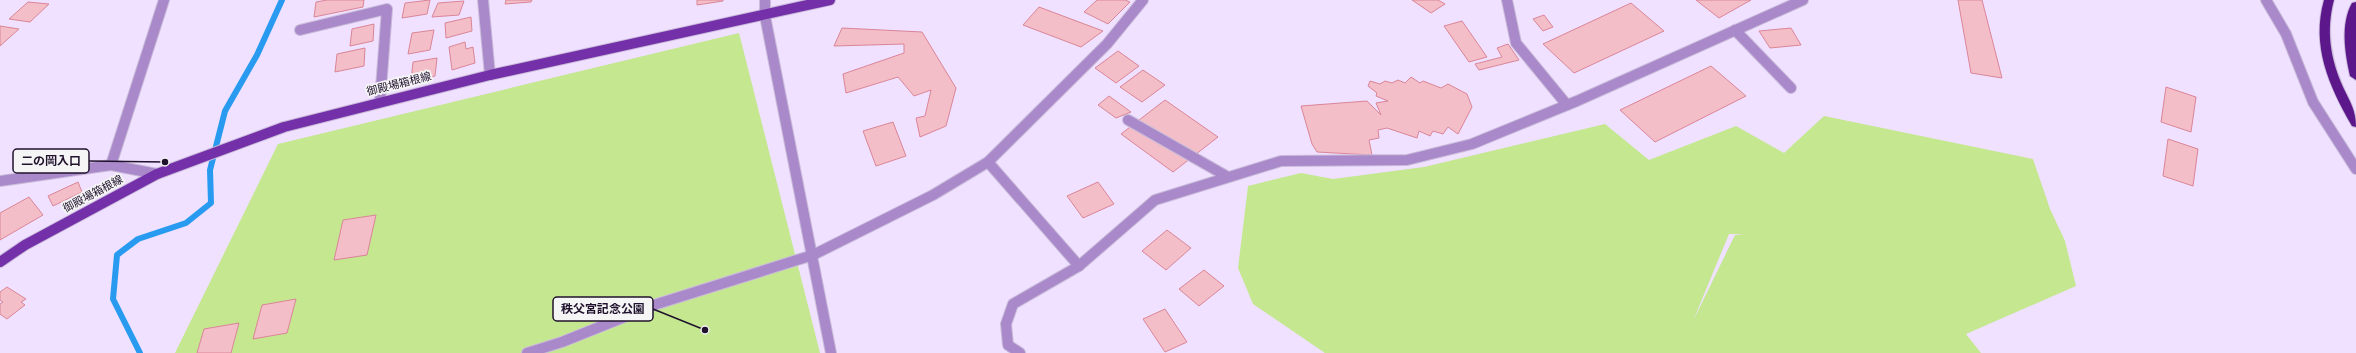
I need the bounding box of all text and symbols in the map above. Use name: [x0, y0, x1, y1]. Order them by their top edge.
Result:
street label: 御殿場箱根線: [364, 69, 433, 100]
callout: 二の岡入口: [13, 149, 89, 173]
text: 二の岡入口: [21, 153, 81, 170]
street label: 御殿場箱根線: [59, 172, 126, 217]
callout: 秩父宮記念公園: [553, 297, 653, 321]
text: 秩父宮記念公園: [561, 301, 645, 318]

